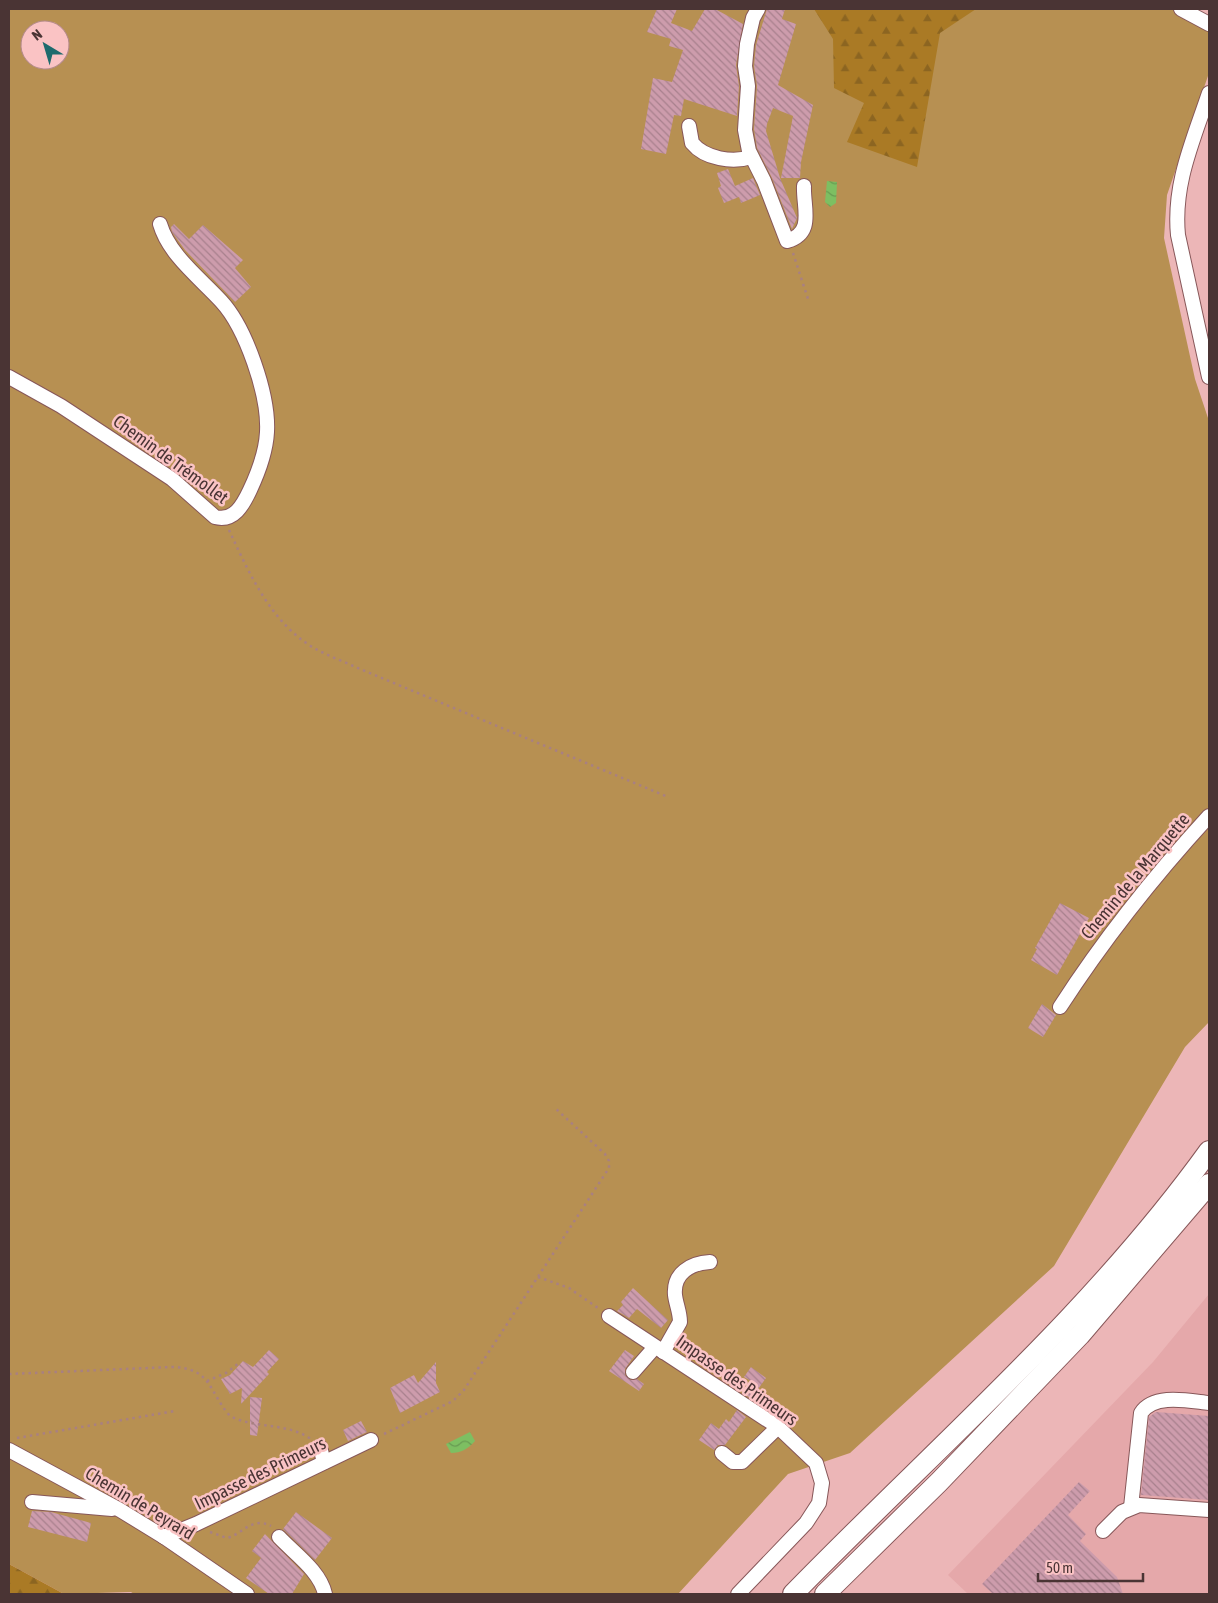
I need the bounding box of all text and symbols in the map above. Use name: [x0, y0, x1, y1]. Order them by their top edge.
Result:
north arrow: [20, 20, 70, 70]
text: N: [29, 26, 45, 44]
street label: Chemin de Trémollet: [109, 410, 233, 508]
street label: Chemin de la Marquette: [1076, 809, 1194, 943]
street label: Impasse des Primeurs: [672, 1330, 802, 1430]
street label: Impasse des Primeurs: [191, 1432, 329, 1514]
street label: Chemin de Peyrard: [82, 1462, 198, 1544]
scale bar: [1038, 1550, 1143, 1582]
text: 50 m: [1046, 1559, 1073, 1576]

